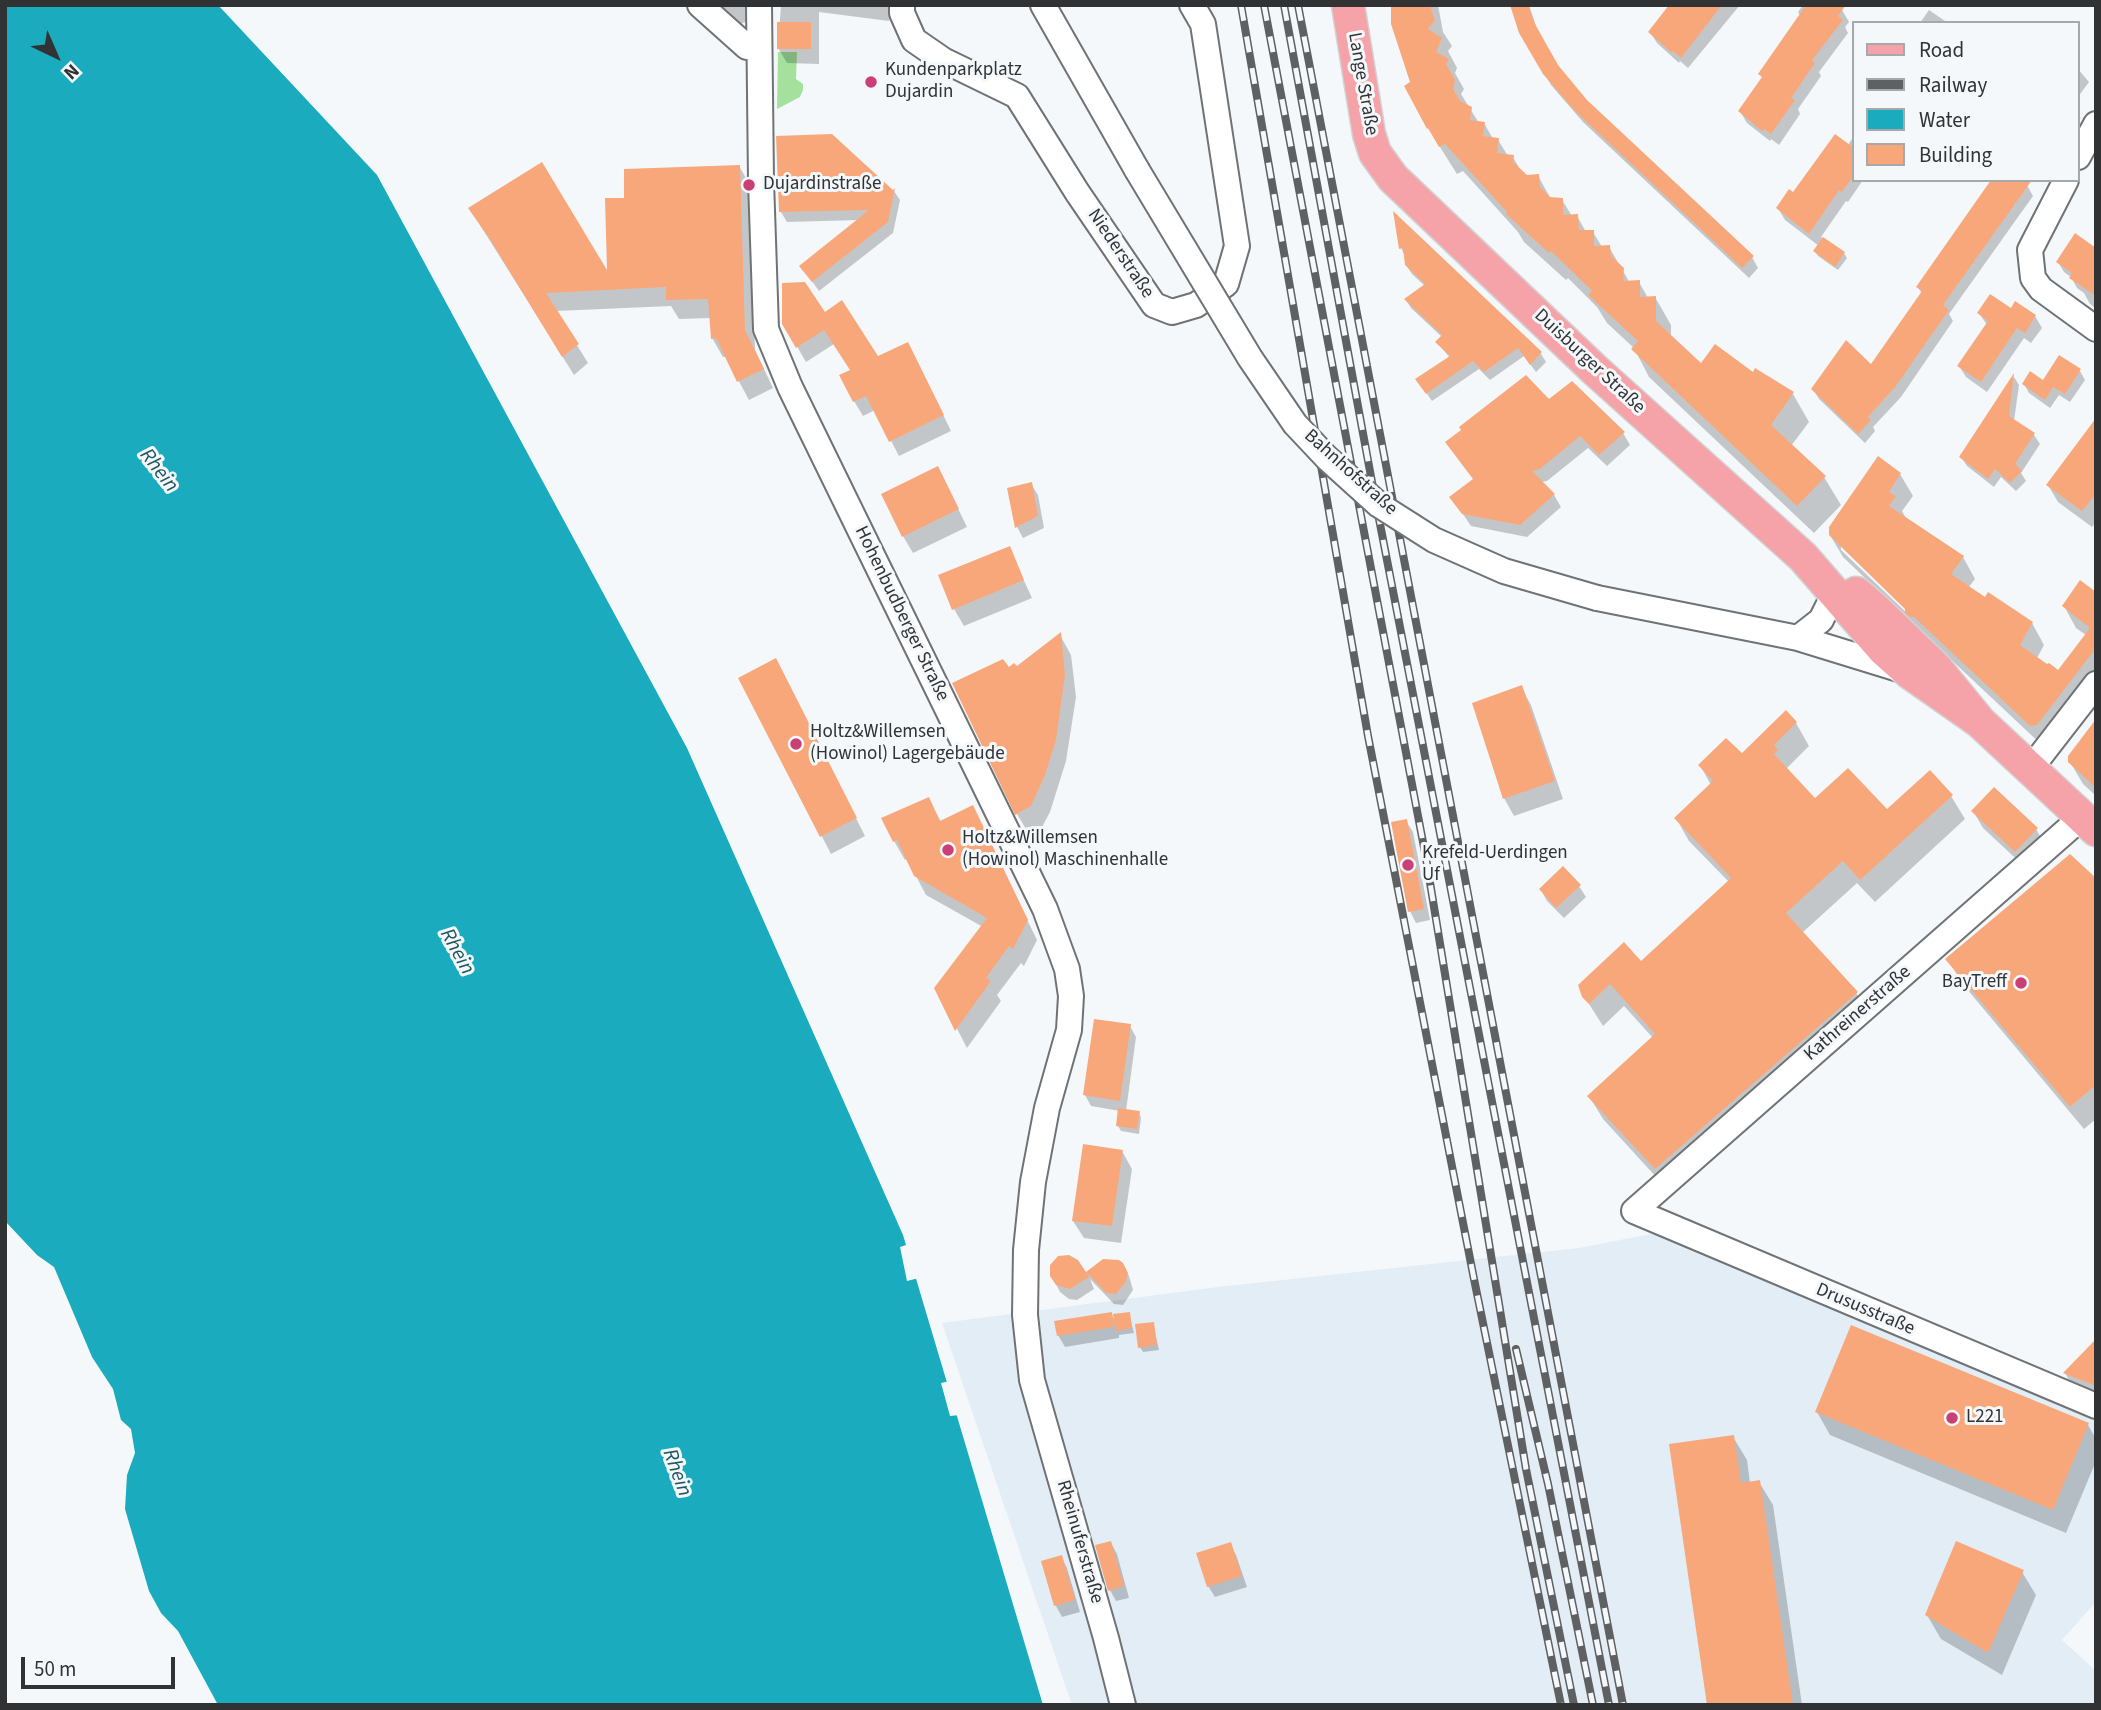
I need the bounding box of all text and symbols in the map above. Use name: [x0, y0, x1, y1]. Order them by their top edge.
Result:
north arrow: [21, 21, 91, 91]
legend: [1853, 21, 2080, 182]
street label: Lange Straße: [1342, 31, 1382, 137]
text: Road: [1919, 35, 1964, 65]
text: N: [57, 57, 85, 86]
place label: Kundenparkplatz Dujardin: [885, 60, 1022, 104]
text: Railway: [1919, 70, 1987, 100]
marker: Kundenparkplatz Dujardin: [863, 74, 879, 90]
text: Water: [1919, 105, 1970, 135]
text: Building: [1919, 140, 1992, 170]
place label: Dujardinstraße: [763, 174, 881, 196]
marker: Dujardinstraße: [741, 177, 757, 193]
street label: Niederstraße: [1082, 205, 1158, 303]
street label: Duisburger Straße: [1529, 305, 1649, 419]
street label: Bahnhofstraße: [1299, 425, 1401, 521]
water label: Rhein: [133, 444, 183, 498]
street label: Hohenbudberger Straße: [849, 523, 953, 705]
place label: Holtz&Willemsen (Howinol) Lagergebäude: [810, 722, 1005, 766]
marker: Holtz&Willemsen (Howinol) Lagergebäude: [788, 736, 804, 752]
place label: Holtz&Willemsen (Howinol) Maschinenhalle: [962, 828, 1168, 872]
marker: Holtz&Willemsen (Howinol) Maschinenhalle: [940, 842, 956, 858]
place label: Krefeld-Uerdingen Uf: [1422, 843, 1568, 887]
marker: Krefeld-Uerdingen Uf: [1400, 857, 1416, 873]
water label: Rhein: [433, 925, 479, 979]
street label: Kathreinerstraße: [1800, 961, 1916, 1067]
place label: BayTreff: [1942, 972, 2007, 994]
marker: BayTreff: [2013, 975, 2029, 991]
street label: Drususstraße: [1812, 1279, 1918, 1341]
place label: L221: [1966, 1407, 2004, 1429]
marker: L221: [1944, 1410, 1960, 1426]
water label: Rhein: [656, 1446, 696, 1500]
street label: Rheinuferstraße: [1050, 1478, 1108, 1606]
scale bar: [24, 1644, 178, 1688]
text: 50 m: [34, 1654, 76, 1684]

